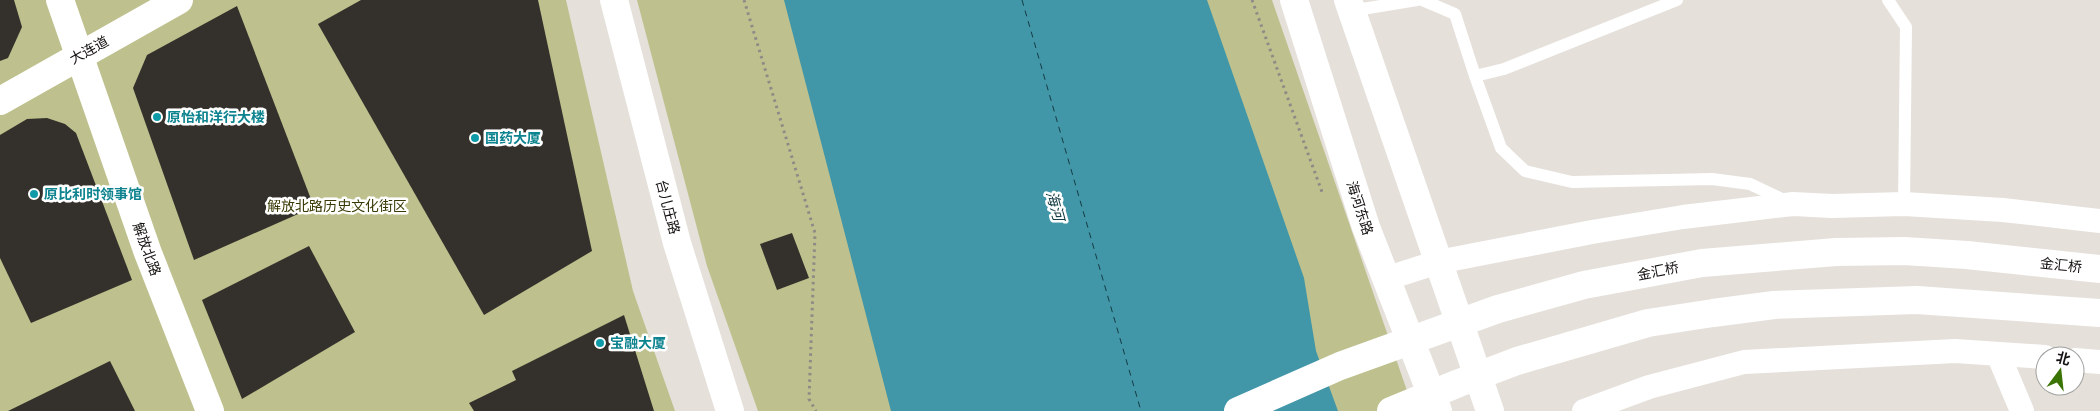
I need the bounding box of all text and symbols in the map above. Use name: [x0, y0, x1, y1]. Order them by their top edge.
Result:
street label: 大连道: [66, 32, 111, 67]
place label: 原怡和洋行大楼: [167, 108, 265, 125]
marker: 原怡和洋行大楼: [151, 111, 163, 123]
place label: 国药大厦: [485, 129, 541, 146]
marker: 国药大厦: [469, 132, 481, 144]
street label: 台儿庄路: [653, 178, 684, 236]
street label: 海河东路: [1344, 179, 1377, 237]
place label: 原比利时领事馆: [44, 185, 142, 202]
marker: 原比利时领事馆: [28, 188, 40, 200]
water label: 海河: [1043, 189, 1069, 225]
park label: 解放北路历史文化街区: [267, 197, 407, 214]
street label: 解放北路: [130, 220, 165, 278]
street label: 金汇桥: [2039, 254, 2083, 275]
street label: 金汇桥: [1636, 258, 1680, 283]
place label: 宝融大厦: [610, 334, 666, 351]
marker: 宝融大厦: [594, 337, 606, 349]
north arrow: [2035, 346, 2085, 396]
text: 北: [2055, 348, 2072, 368]

